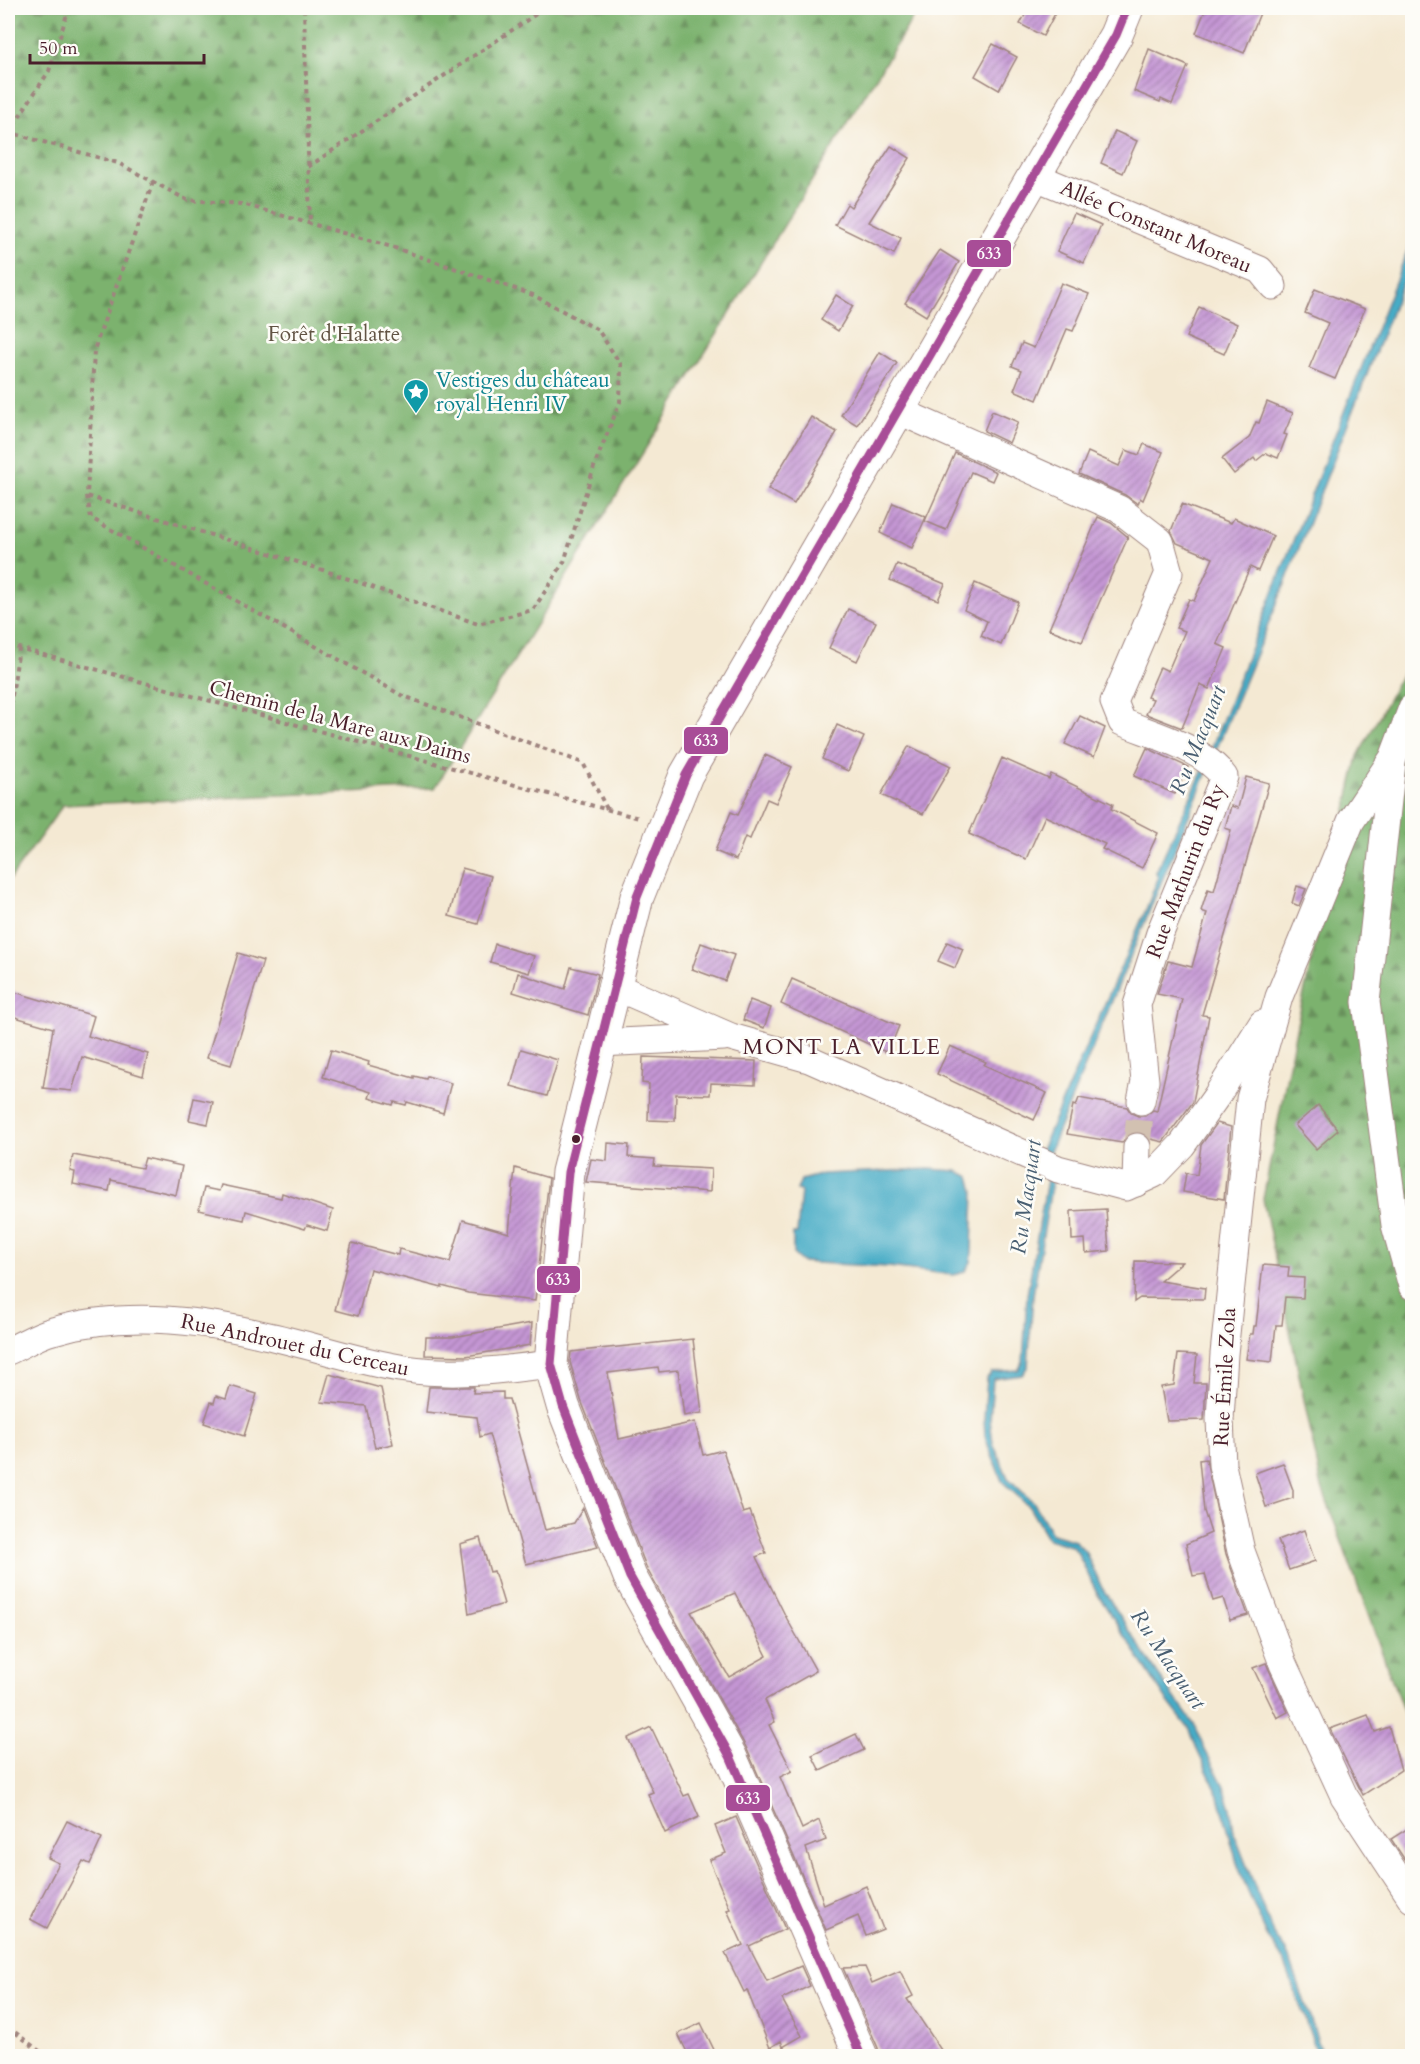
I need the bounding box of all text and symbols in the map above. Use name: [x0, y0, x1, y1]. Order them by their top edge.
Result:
scale bar: [30, 27, 204, 65]
text: 50 m: [39, 36, 78, 61]
street label: Allée Constant Moreau: [1056, 173, 1256, 281]
line badge: 633: [966, 239, 1012, 268]
text: 633: [977, 243, 1001, 265]
park label: Forêt d'Halatte: [268, 320, 400, 349]
place label: Vestiges du château royal Henri IV: [436, 366, 610, 419]
place icon: Vestiges du château royal Henri IV: [401, 377, 431, 415]
street label: Chemin de la Mare aux Daims: [206, 673, 474, 771]
water label: Ru Macquart: [1162, 680, 1234, 799]
line badge: 633: [683, 726, 729, 755]
text: 633: [694, 730, 718, 752]
street label: Rue Mathurin du Ry: [1139, 779, 1233, 963]
district label: MONT LA VILLE: [743, 1032, 941, 1062]
unlabelled marker: [570, 1133, 582, 1145]
water label: Ru Macquart: [1003, 1137, 1049, 1256]
line badge: 633: [536, 1265, 581, 1294]
text: 633: [546, 1269, 570, 1291]
street label: Rue Androuet du Cerceau: [178, 1307, 412, 1383]
street label: Rue Émile Zola: [1207, 1307, 1243, 1447]
water label: Ru Macquart: [1123, 1603, 1213, 1716]
line badge: 633: [725, 1784, 771, 1812]
text: 633: [736, 1788, 760, 1810]

